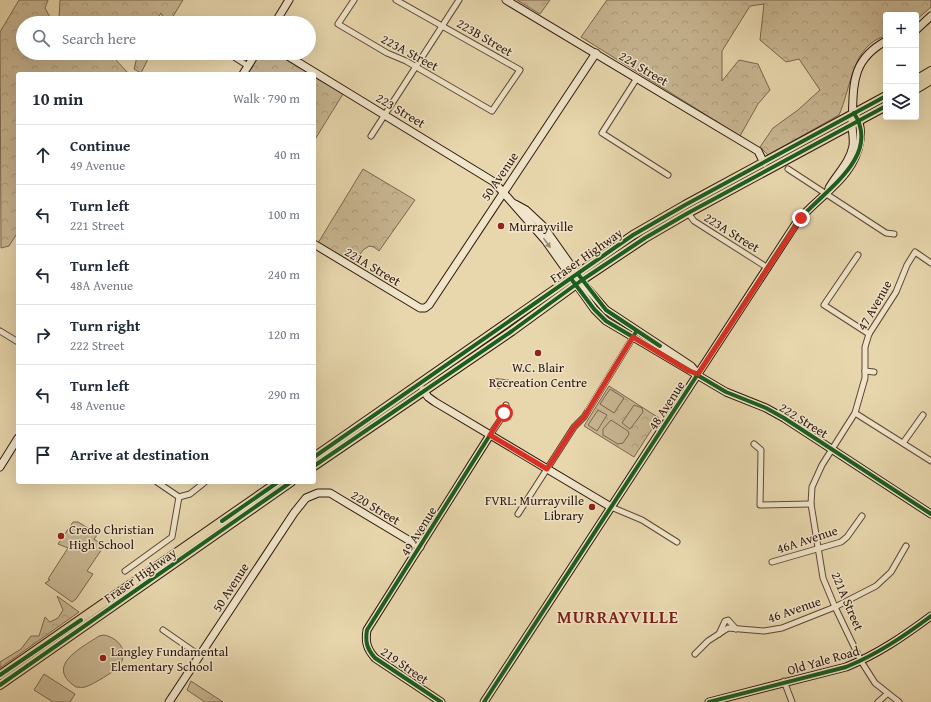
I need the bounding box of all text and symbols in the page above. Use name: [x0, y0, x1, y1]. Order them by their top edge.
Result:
map controls: [883, 12, 919, 120]
button: +: [883, 12, 919, 48]
street label: 223B Street: [453, 14, 517, 61]
search box: [16, 16, 316, 60]
icon: search: [30, 27, 52, 49]
text: Search here: [62, 28, 136, 49]
street label: 223A Street: [378, 29, 442, 76]
street label: 224 Street: [615, 46, 672, 91]
button: −: [883, 48, 919, 84]
button: layers: [883, 84, 919, 120]
text: 10 min: [32, 86, 83, 111]
street label: 223 Street: [372, 88, 429, 133]
text: Walk · 790 m: [233, 89, 300, 108]
text: Continue: [70, 135, 131, 156]
icon: ahead: [32, 144, 54, 166]
text: 40 m: [274, 145, 300, 164]
street label: 50 Avenue: [476, 148, 523, 205]
text: 49 Avenue: [70, 156, 125, 175]
text: Turn left: [70, 195, 129, 216]
icon: left: [32, 204, 54, 226]
text: 100 m: [268, 205, 300, 224]
street label: 223A Street: [700, 208, 764, 257]
route end: [792, 209, 810, 227]
text: 221 Street: [70, 216, 125, 235]
place label: Murrayville: [509, 217, 573, 236]
marker: Murrayville: [496, 221, 506, 231]
street label: Fraser Highway: [546, 223, 627, 288]
one-way arrow: [543, 238, 551, 249]
street label: 221A Street: [341, 242, 405, 291]
text: Turn left: [70, 255, 129, 276]
icon: left: [32, 264, 54, 286]
text: 240 m: [268, 265, 300, 284]
text: 48A Avenue: [70, 276, 133, 295]
street label: 47 Avenue: [852, 277, 896, 334]
text: Turn right: [70, 315, 141, 336]
icon: right: [32, 324, 54, 346]
text: 120 m: [268, 325, 300, 344]
text: 222 Street: [70, 336, 125, 355]
marker: W.C. Blair Recreation Centre: [533, 348, 543, 358]
place label: W.C. Blair Recreation Centre: [489, 358, 587, 392]
text: Turn left: [70, 375, 129, 396]
street label: 48 Avenue: [643, 377, 689, 434]
icon: left: [32, 384, 54, 406]
text: 290 m: [268, 385, 300, 404]
text: 48 Avenue: [70, 396, 125, 415]
street label: 222 Street: [776, 398, 832, 443]
route start: [495, 404, 513, 422]
icon: arrive: [32, 444, 54, 466]
text: Arrive at destination: [70, 444, 209, 465]
street label: 220 Street: [347, 485, 404, 530]
place label: FVRL: Murrayville Library: [485, 491, 585, 525]
marker: FVRL: Murrayville Library: [587, 502, 597, 512]
street label: 49 Avenue: [396, 503, 441, 560]
place label: Credo Christian High School: [69, 520, 155, 554]
street label: 46A Avenue: [774, 521, 840, 558]
marker: Credo Christian High School: [56, 531, 66, 541]
street label: Fraser Highway: [100, 543, 181, 608]
street label: 50 Avenue: [207, 559, 253, 616]
street label: 221A Street: [827, 569, 869, 634]
street label: 46 Avenue: [765, 591, 823, 627]
district label: MURRAYVILLE: [557, 604, 679, 629]
street label: Old Yale Road: [785, 641, 862, 680]
place label: Langley Fundamental Elementary School: [111, 642, 229, 676]
street label: 219 Street: [377, 642, 433, 689]
marker: Langley Fundamental Elementary School: [98, 653, 108, 663]

